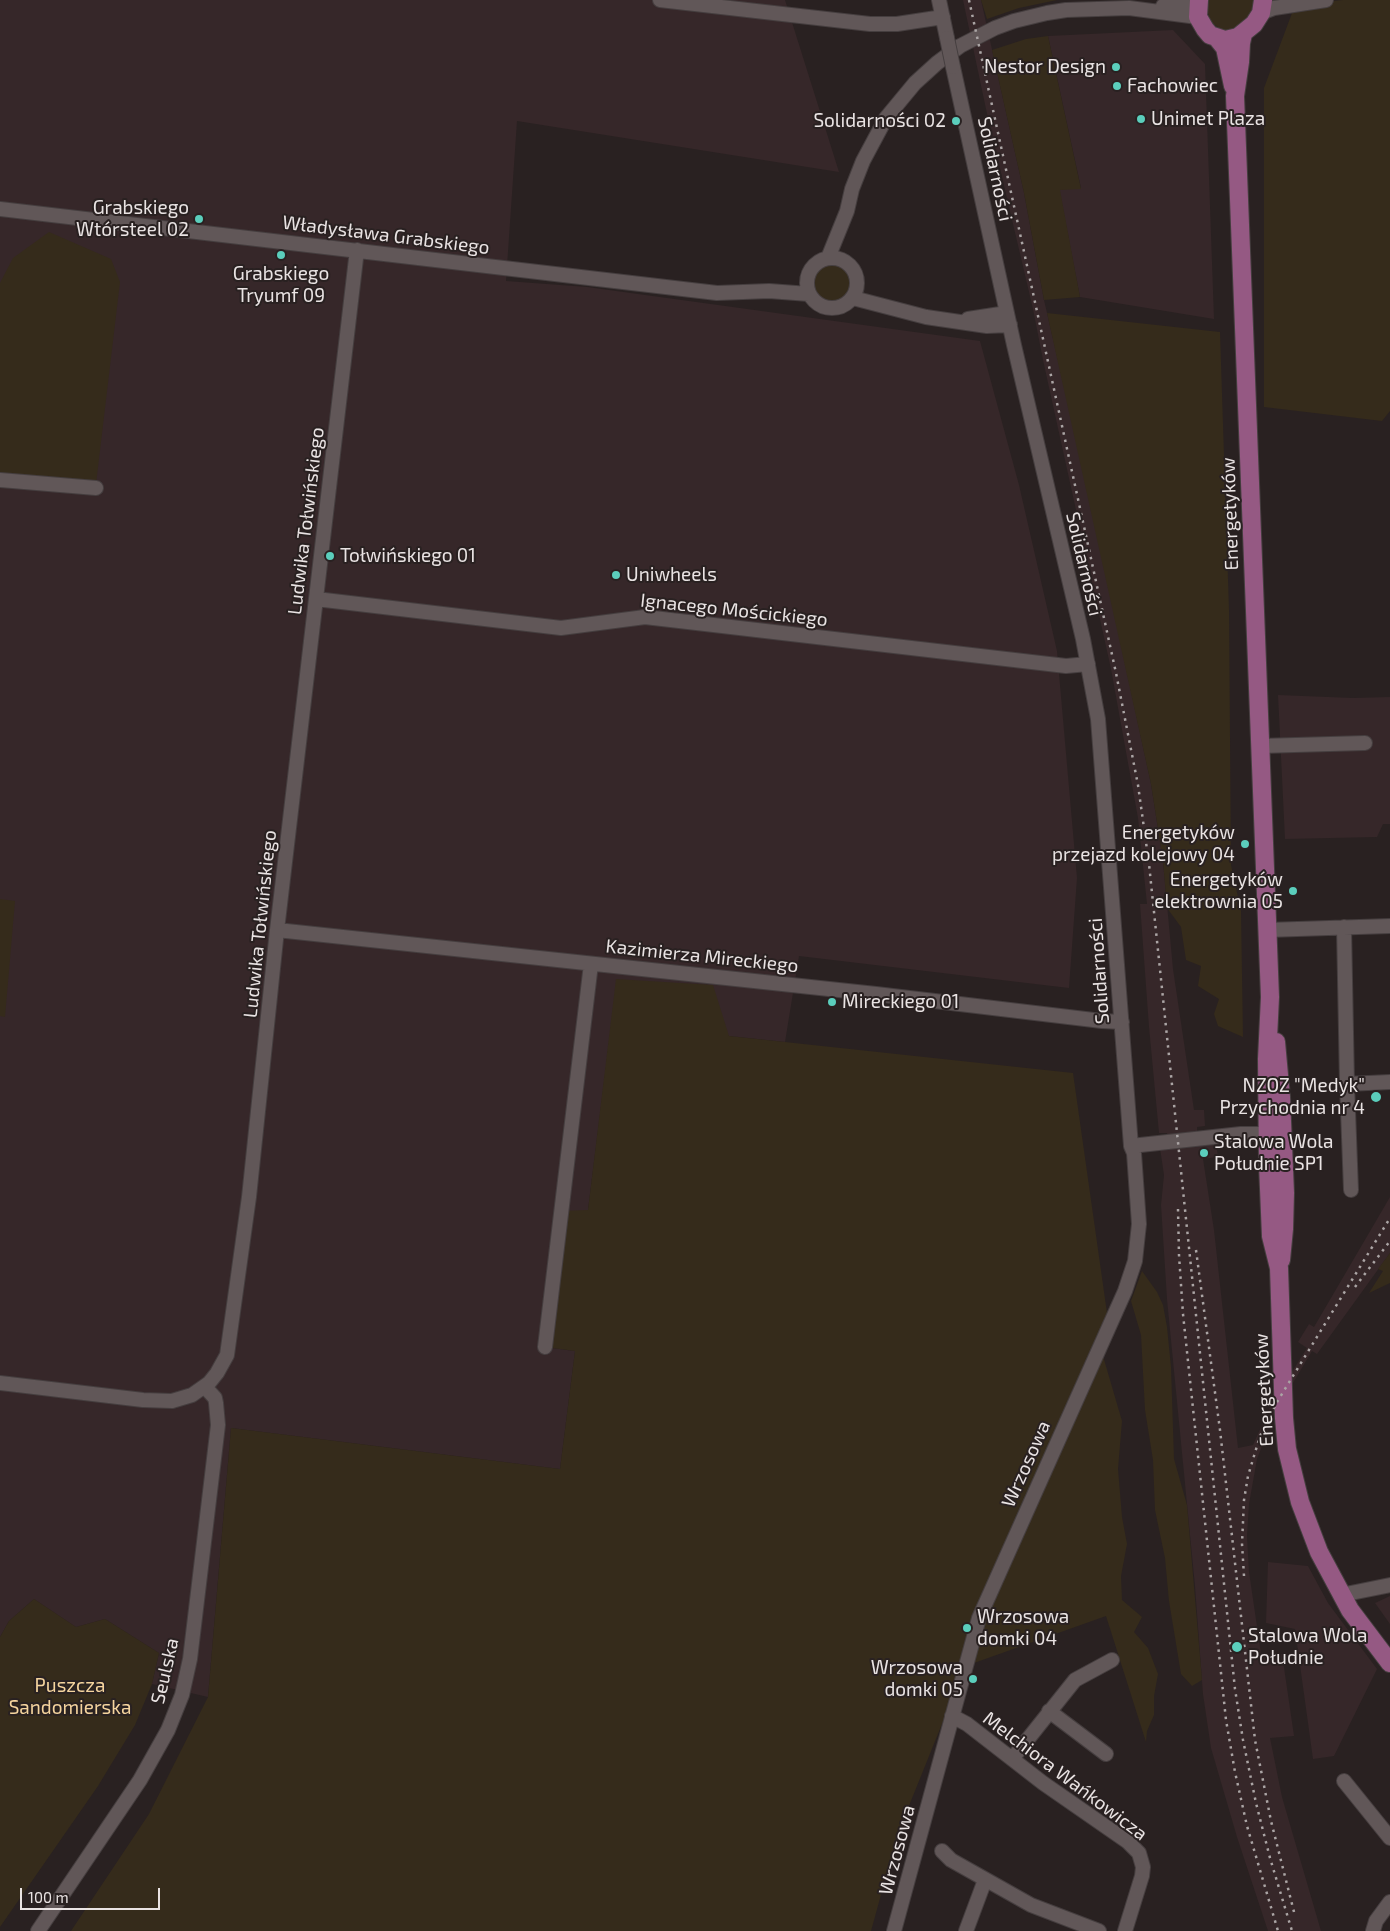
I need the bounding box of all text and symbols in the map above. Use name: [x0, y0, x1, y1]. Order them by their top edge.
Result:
place label: Nestor Design: [984, 56, 1106, 78]
marker: Nestor Design: [1110, 61, 1122, 73]
place label: Fachowiec: [1127, 75, 1218, 97]
marker: Fachowiec: [1111, 80, 1123, 92]
place label: Unimet Plaza: [1151, 108, 1265, 130]
place label: Solidarności 02: [813, 110, 946, 132]
marker: Unimet Plaza: [1135, 113, 1147, 125]
marker: Solidarności 02: [950, 115, 962, 127]
street label: Solidarności: [973, 115, 1017, 223]
place label: Grabskiego Wtórsteel 02: [76, 197, 189, 241]
street label: Władysława Grabskiego: [281, 211, 491, 259]
marker: Grabskiego Wtórsteel 02: [193, 213, 205, 225]
marker: Grabskiego Tryumf 09: [275, 249, 287, 261]
place label: Grabskiego Tryumf 09: [233, 263, 329, 307]
street label: Ludwika Tołwińskiego: [283, 426, 329, 616]
street label: Energetyków: [1217, 457, 1243, 571]
street label: Solidarności: [1061, 510, 1107, 618]
place label: Tołwińskiego 01: [340, 545, 476, 567]
marker: Tołwińskiego 01: [324, 550, 336, 562]
place label: Uniwheels: [626, 564, 717, 586]
marker: Uniwheels: [610, 569, 622, 581]
street label: Ignacego Mościckiego: [639, 589, 829, 631]
place label: Energetyków przejazd kolejowy 04: [1052, 822, 1235, 866]
street label: Ludwika Tołwińskiego: [239, 829, 281, 1019]
marker: Energetyków przejazd kolejowy 04: [1239, 838, 1251, 850]
place label: Energetyków elektrownia 05: [1154, 869, 1283, 913]
marker: Energetyków elektrownia 05: [1287, 885, 1299, 897]
street label: Solidarności: [1084, 917, 1114, 1025]
street label: Kazimierza Mireckiego: [604, 935, 800, 977]
place label: Mireckiego 01: [842, 991, 959, 1013]
marker: Mireckiego 01: [826, 996, 838, 1008]
place label: NZOZ "Medyk" Przychodnia nr 4: [1220, 1075, 1365, 1119]
marker: NZOZ "Medyk" Przychodnia nr 4: [1369, 1090, 1383, 1104]
place label: Stalowa Wola Południe SP1: [1214, 1131, 1333, 1175]
marker: Stalowa Wola Południe SP1: [1198, 1147, 1210, 1159]
street label: Energetyków: [1250, 1333, 1278, 1447]
street label: Wrzosowa: [997, 1417, 1055, 1511]
place label: Wrzosowa domki 04: [977, 1606, 1069, 1650]
marker: Wrzosowa domki 04: [961, 1622, 973, 1634]
place label: Stalowa Wola Południe: [1248, 1625, 1367, 1669]
street label: Seulska: [146, 1636, 184, 1706]
marker: Stalowa Wola Południe: [1230, 1640, 1244, 1654]
place label: Wrzosowa domki 05: [871, 1657, 963, 1701]
marker: Wrzosowa domki 05: [967, 1673, 979, 1685]
park label: Puszcza Sandomierska: [9, 1675, 131, 1719]
street label: Melchiora Wańkowicza: [978, 1707, 1152, 1845]
street label: Wrzosowa: [874, 1802, 920, 1898]
scale bar: [22, 1878, 162, 1910]
text: 100 m: [28, 1888, 69, 1906]

